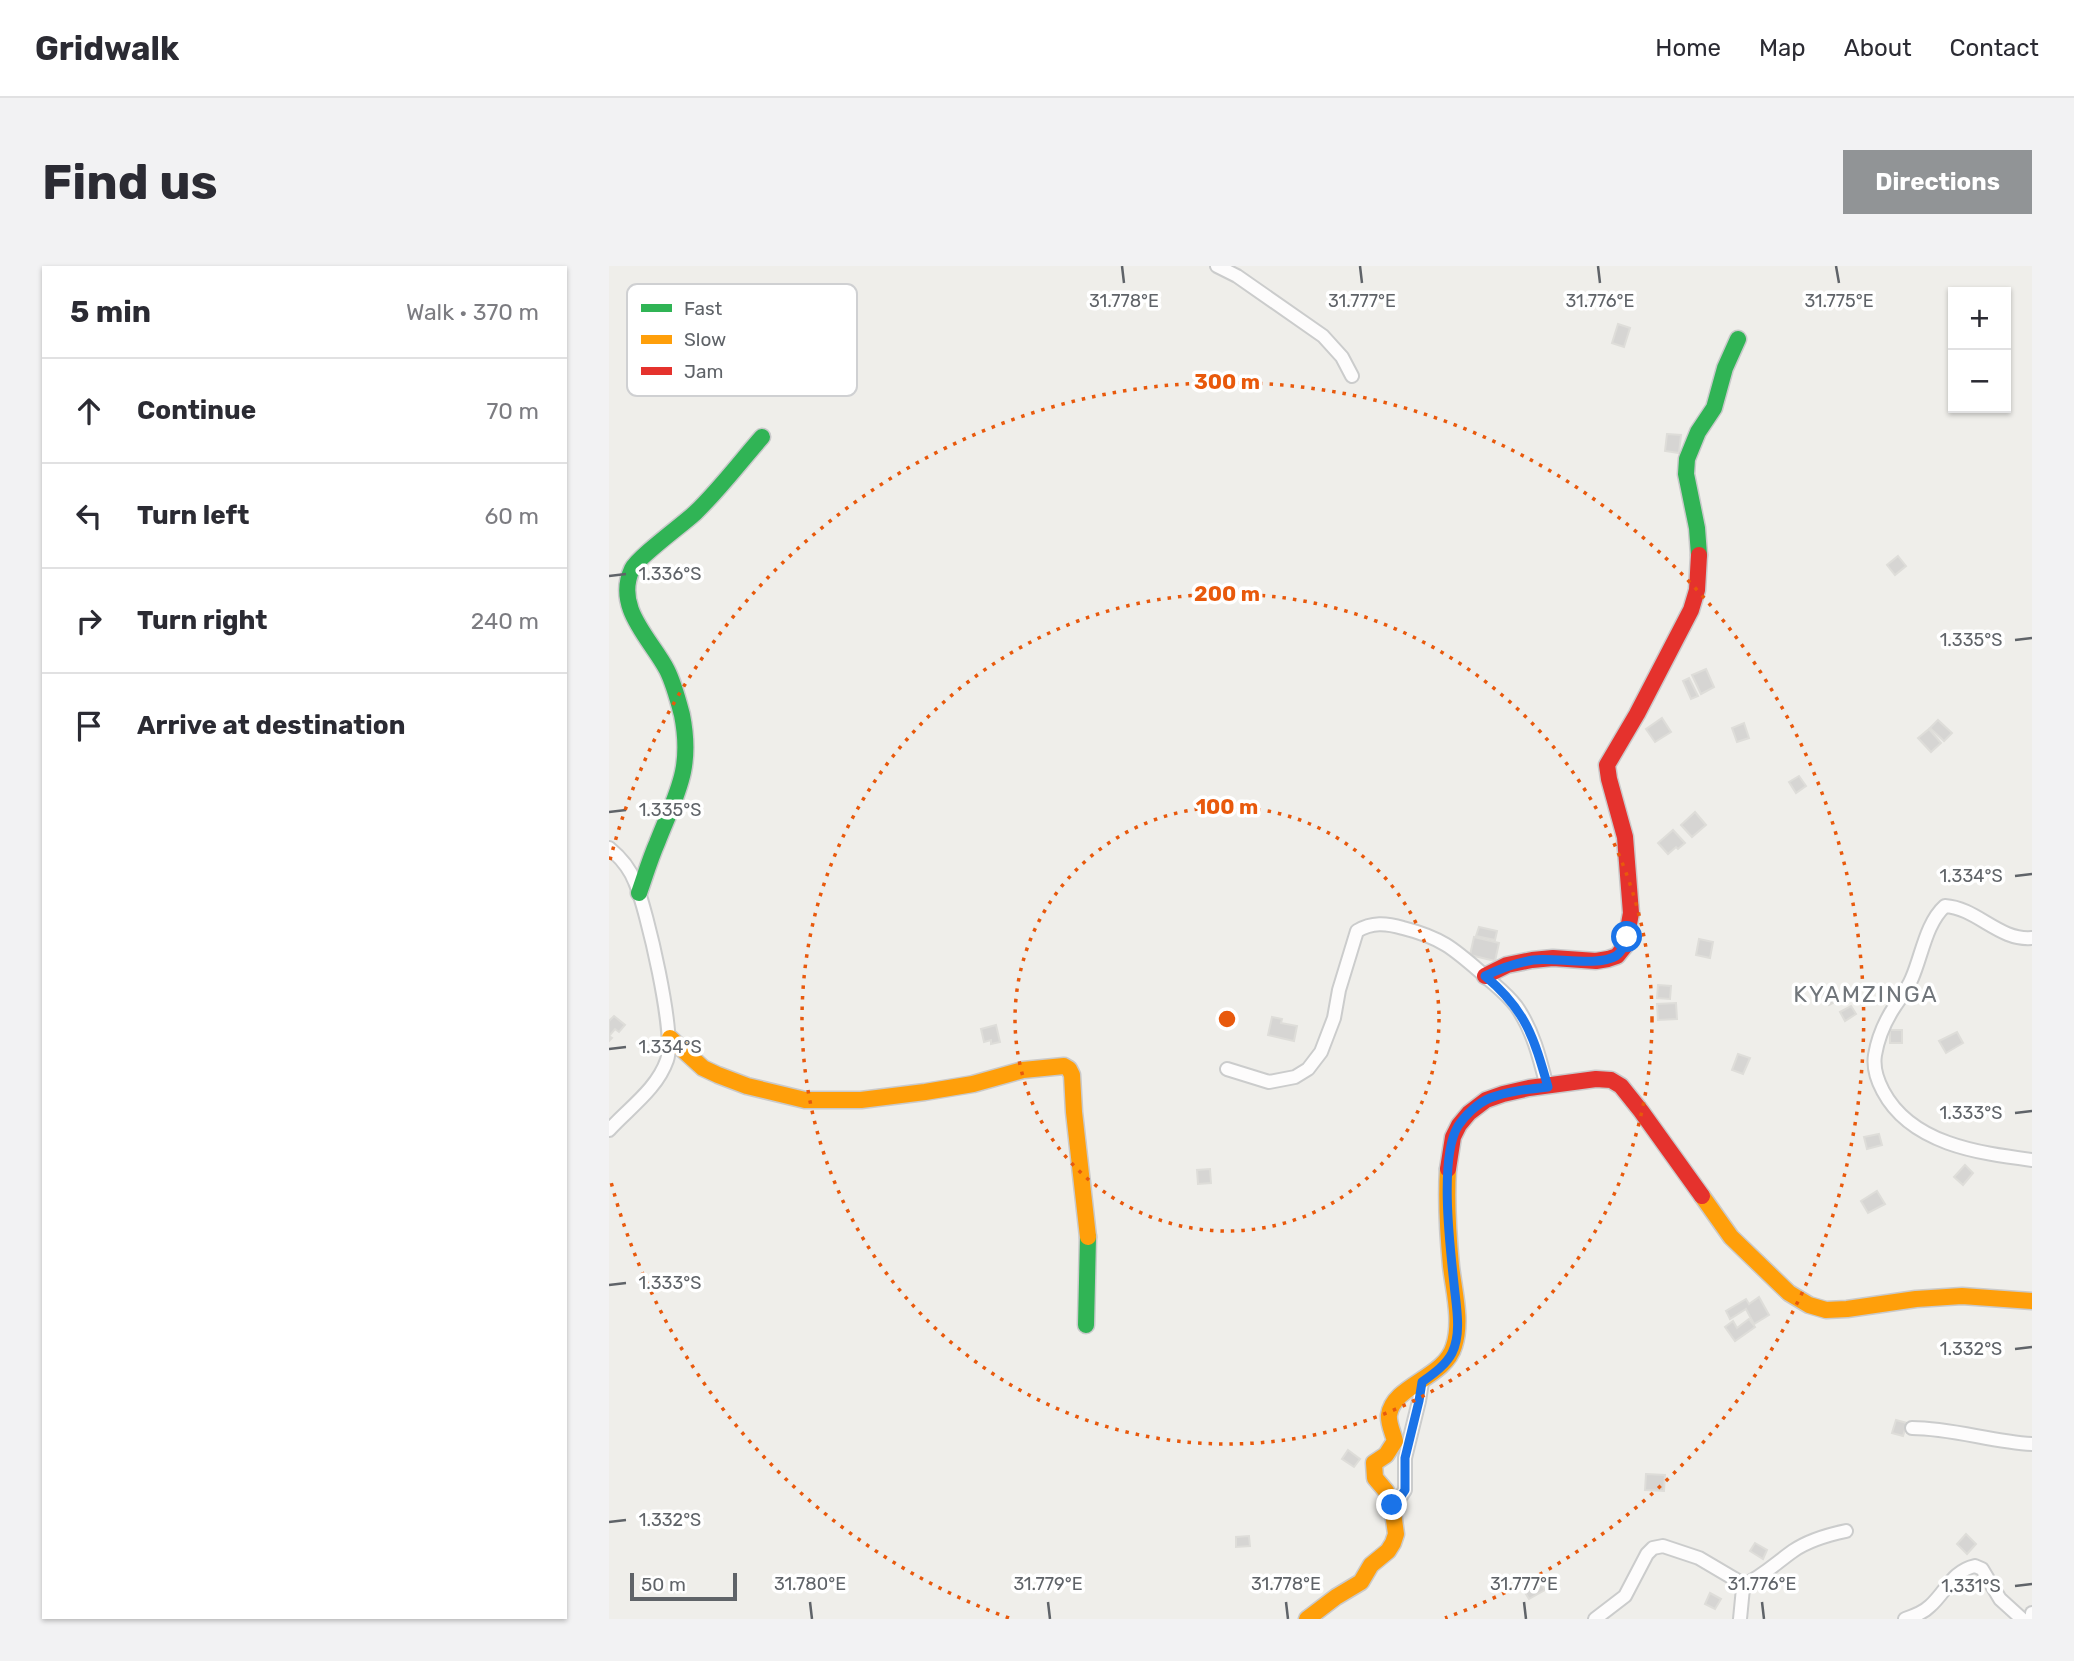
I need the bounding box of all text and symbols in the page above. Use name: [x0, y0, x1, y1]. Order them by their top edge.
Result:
text: Gridwalk: [35, 29, 179, 68]
text: Home: [1655, 34, 1721, 62]
text: Map: [1759, 34, 1806, 62]
text: About: [1844, 34, 1912, 62]
text: Contact: [1950, 34, 2039, 62]
button: Directions: [1843, 150, 2032, 214]
text: Find us: [42, 153, 218, 211]
legend: [627, 284, 857, 396]
map controls: [1948, 287, 2011, 413]
button: +: [1948, 287, 2011, 350]
text: 31.778°E: [1089, 290, 1159, 312]
text: 31.777°E: [1328, 290, 1396, 312]
text: 31.776°E: [1566, 290, 1634, 312]
text: 31.775°E: [1804, 290, 1874, 312]
text: 5 min: [70, 294, 151, 330]
text: Fast: [684, 297, 723, 320]
text: Walk · 370 m: [406, 298, 539, 326]
text: Slow: [684, 328, 726, 351]
button: −: [1948, 350, 2011, 413]
text: Jam: [684, 360, 723, 383]
text: 300 m: [1194, 369, 1260, 394]
icon: ahead: [70, 392, 108, 430]
text: Continue: [137, 395, 256, 426]
text: 70 m: [487, 397, 539, 425]
icon: left: [70, 497, 108, 535]
text: Turn left: [137, 500, 249, 531]
text: 60 m: [484, 502, 539, 530]
text: 1.336°S: [639, 563, 701, 585]
text: 200 m: [1194, 581, 1260, 606]
icon: right: [70, 602, 108, 640]
text: Turn right: [137, 605, 267, 636]
text: 240 m: [471, 607, 539, 635]
text: 1.335°S: [1940, 629, 2002, 651]
icon: arrive: [70, 707, 108, 745]
text: Arrive at destination: [137, 710, 405, 741]
text: 100 m: [1196, 794, 1258, 819]
text: 1.335°S: [639, 799, 701, 821]
text: 1.334°S: [1939, 865, 2003, 887]
route start: [1611, 921, 1642, 952]
district label: KYAMZINGA: [1793, 980, 1939, 1008]
centre of rings: [1215, 1007, 1239, 1031]
text: 1.334°S: [638, 1036, 702, 1058]
text: 1.333°S: [1940, 1102, 2002, 1124]
text: 1.333°S: [639, 1272, 701, 1294]
text: 1.332°S: [1940, 1338, 2002, 1360]
route end: [1376, 1489, 1407, 1520]
text: 1.332°S: [639, 1509, 701, 1531]
scale bar: [630, 1570, 737, 1602]
text: 50 m: [641, 1573, 686, 1596]
text: 31.780°E: [774, 1573, 846, 1595]
text: 31.779°E: [1013, 1573, 1083, 1595]
text: 31.778°E: [1251, 1573, 1321, 1595]
text: 31.777°E: [1490, 1573, 1558, 1595]
text: 31.776°E: [1728, 1573, 1796, 1595]
text: 1.331°S: [1941, 1575, 2001, 1597]

